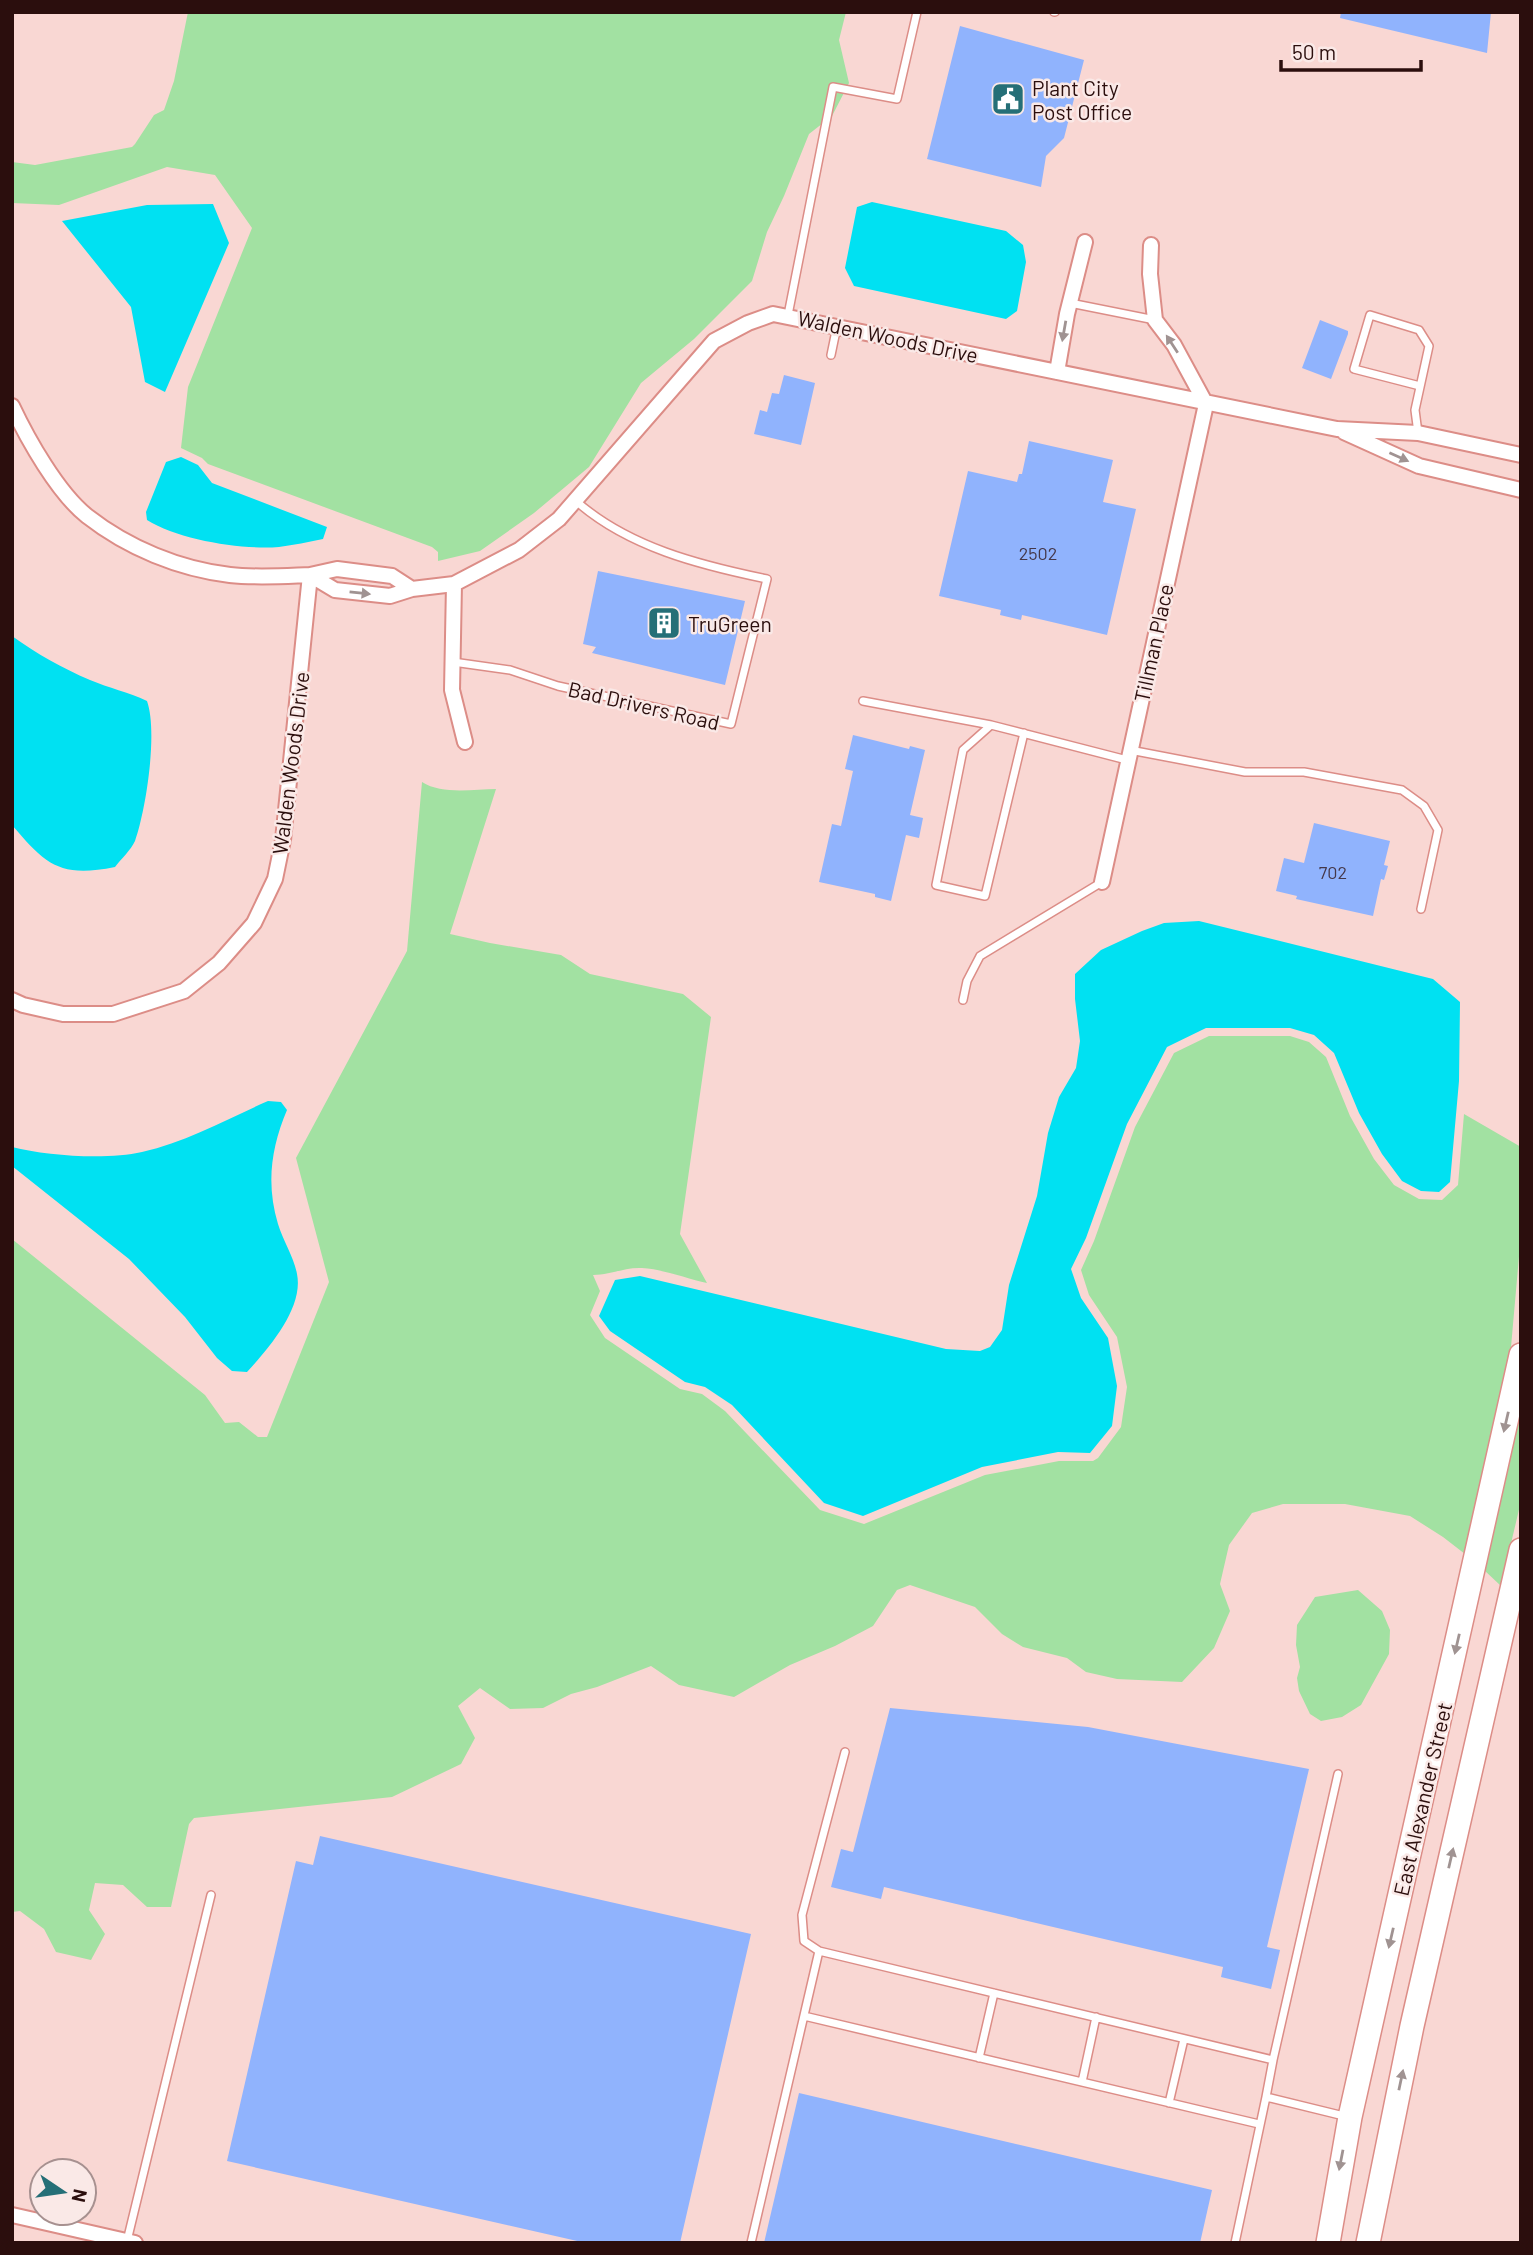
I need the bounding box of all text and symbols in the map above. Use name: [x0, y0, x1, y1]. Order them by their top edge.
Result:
scale bar: [1281, 28, 1421, 72]
text: 50 m: [1292, 39, 1336, 64]
place label: Plant City Post Office: [1032, 75, 1132, 124]
public building icon: Plant City Post Office: [989, 80, 1027, 118]
street label: Walden Woods Drive: [795, 305, 981, 367]
one-way arrow: [1058, 320, 1069, 342]
one-way arrow: [1166, 335, 1179, 354]
one-way arrow: [1389, 451, 1409, 463]
house number: 2502: [1019, 542, 1057, 564]
street label: Tillman Place: [1128, 582, 1178, 704]
one-way arrow: [349, 588, 371, 599]
building icon: TruGreen: [645, 604, 683, 642]
place label: TruGreen: [688, 611, 772, 636]
street label: Walden Woods Drive: [266, 670, 314, 856]
street label: Bad Drivers Road: [566, 675, 722, 735]
house number: 702: [1319, 861, 1347, 883]
one-way arrow: [1500, 1411, 1511, 1433]
one-way arrow: [1451, 1633, 1462, 1655]
street label: East Alexander Street: [1388, 1700, 1456, 1898]
one-way arrow: [1445, 1847, 1456, 1869]
one-way arrow: [1386, 1927, 1397, 1949]
one-way arrow: [1395, 2069, 1406, 2091]
one-way arrow: [1336, 2149, 1347, 2171]
north arrow: [28, 2157, 98, 2227]
text: N: [67, 2187, 93, 2205]

